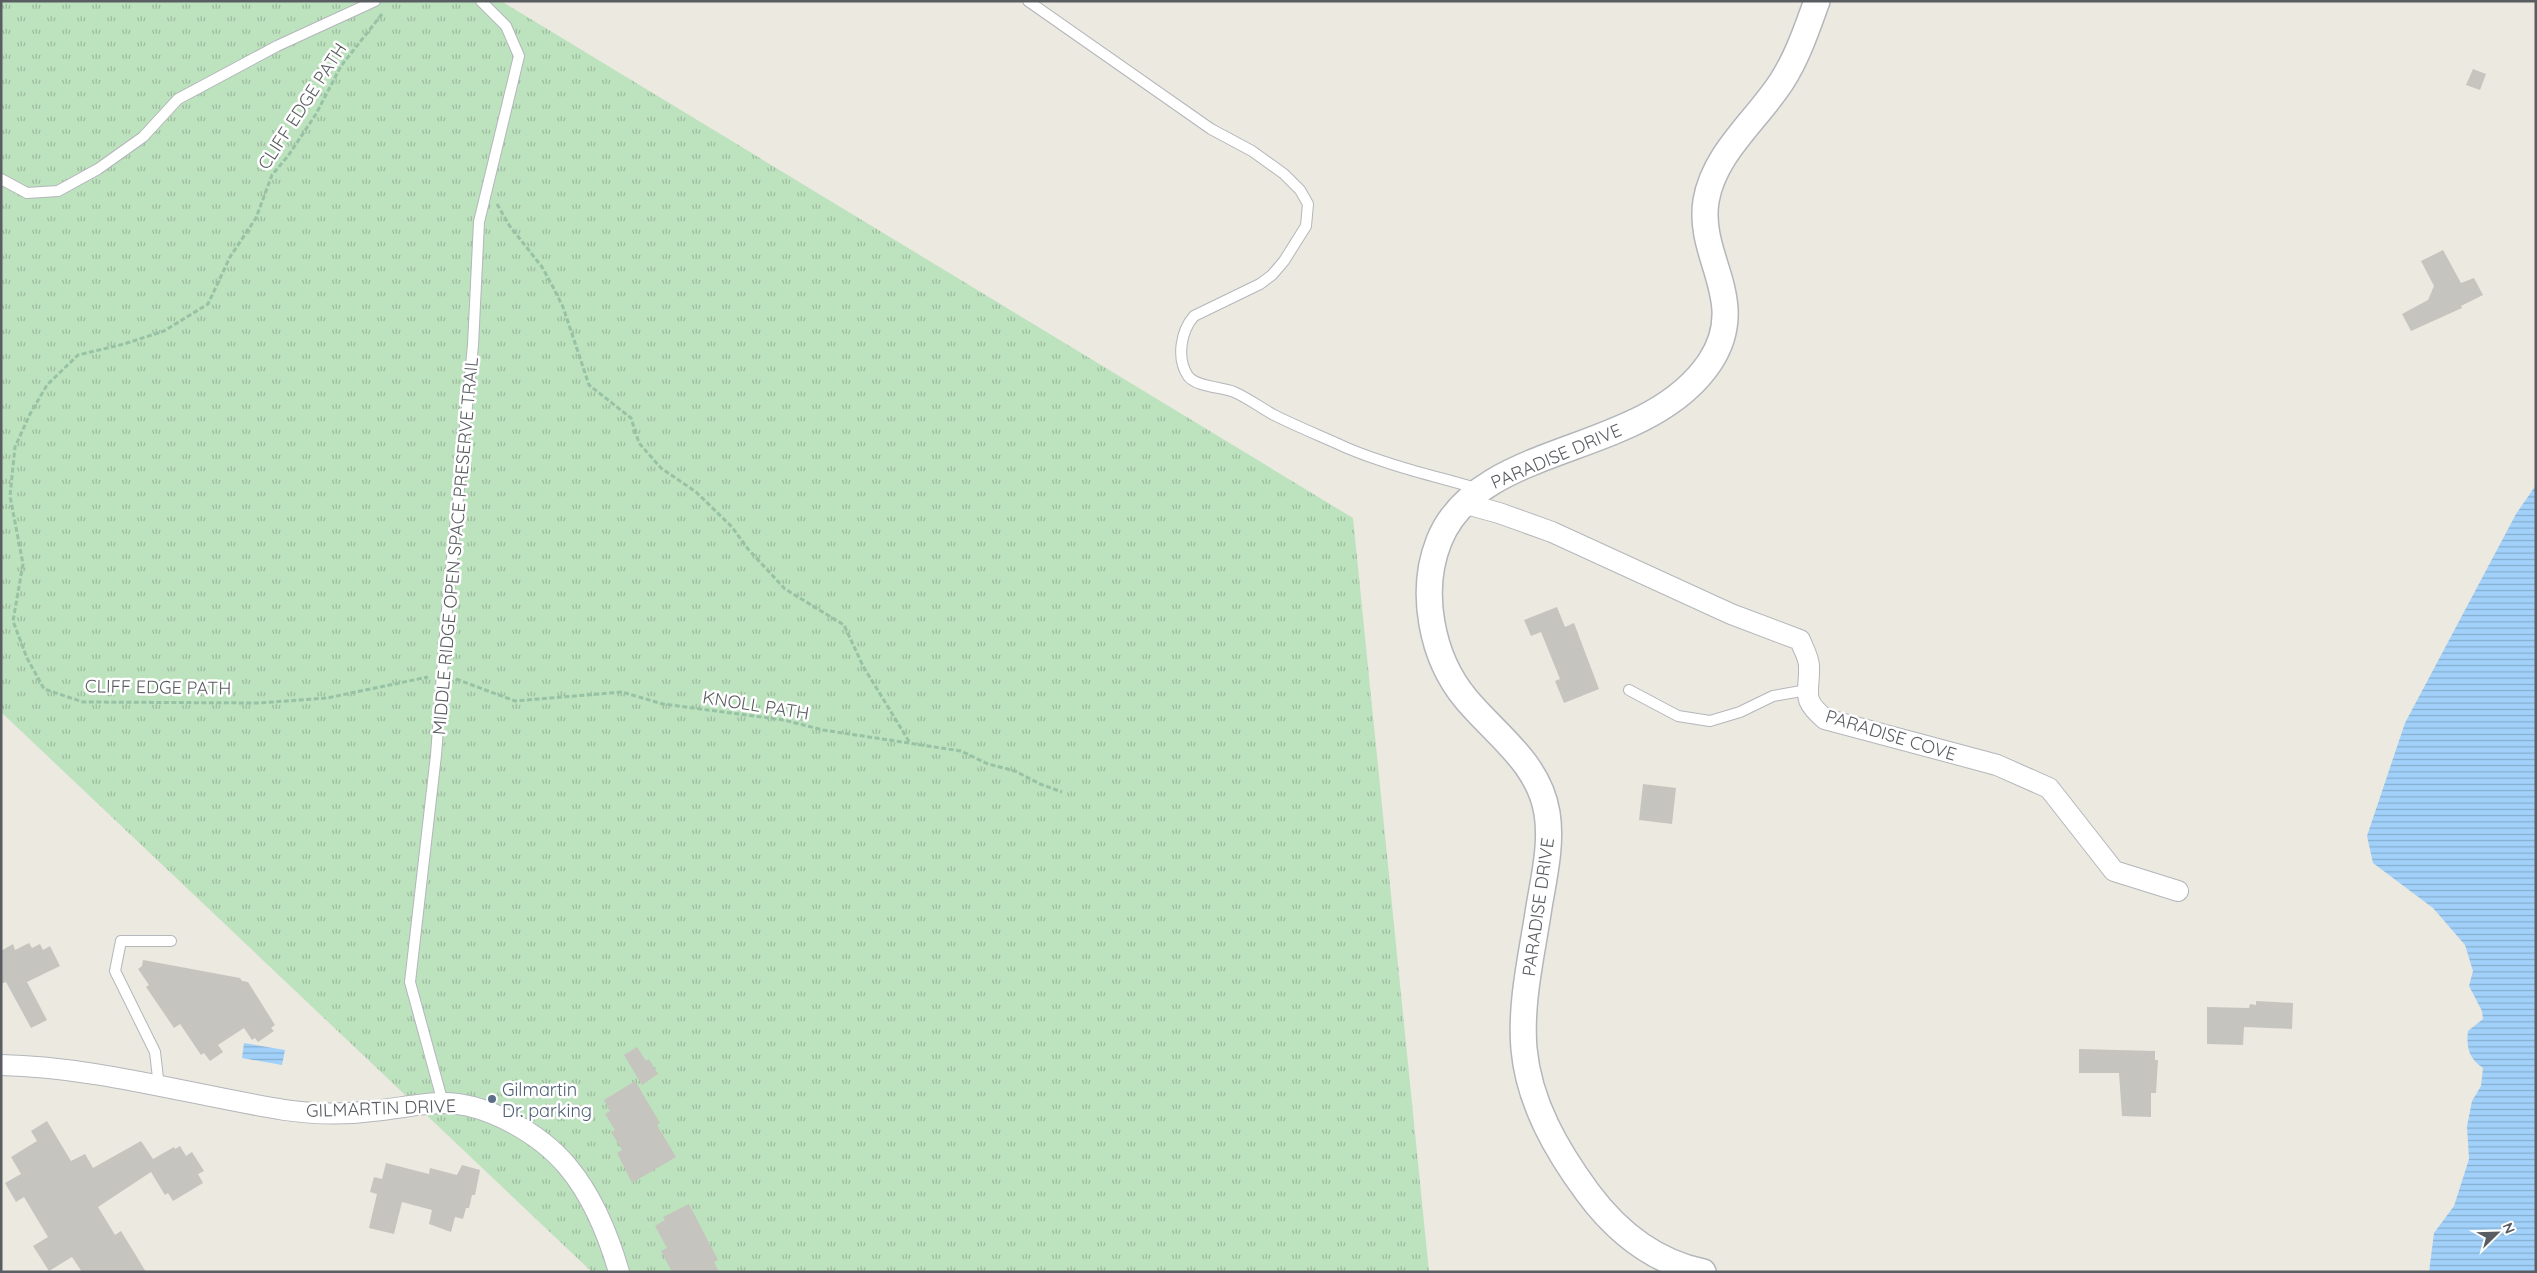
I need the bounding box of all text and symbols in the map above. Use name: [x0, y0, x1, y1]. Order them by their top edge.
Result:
street label: CLIFF EDGE PATH: [252, 38, 352, 174]
street label: MIDDLE RIDGE OPEN SPACE PRESERVE TRAIL: [427, 356, 483, 736]
street label: PARADISE DRIVE: [1487, 418, 1625, 494]
street label: CLIFF EDGE PATH: [85, 674, 231, 700]
street label: KNOLL PATH: [701, 685, 811, 725]
street label: PARADISE COVE: [1823, 704, 1959, 766]
street label: PARADISE DRIVE: [1517, 836, 1559, 978]
place label: Gilmartin Dr. parking: [502, 1078, 592, 1122]
marker: Gilmartin Dr. parking: [486, 1093, 498, 1105]
street label: GILMARTIN DRIVE: [306, 1094, 456, 1122]
north arrow: [2472, 1208, 2522, 1258]
text: N: [2499, 1220, 2519, 1236]

